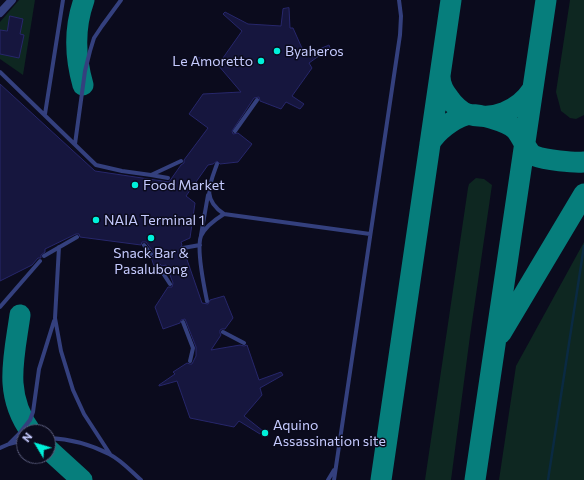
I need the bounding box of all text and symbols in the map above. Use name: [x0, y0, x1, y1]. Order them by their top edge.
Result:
place label: Byaheros: [285, 43, 344, 59]
marker: Byaheros: [272, 46, 282, 56]
place label: Le Amoretto: [172, 53, 253, 69]
marker: Le Amoretto: [256, 56, 266, 66]
place label: Food Market: [143, 177, 225, 193]
marker: Food Market: [130, 180, 140, 190]
place label: NAIA Terminal 1: [104, 212, 205, 228]
marker: NAIA Terminal 1: [91, 215, 101, 225]
marker: Snack Bar & Pasalubong: [146, 233, 156, 243]
place label: Snack Bar & Pasalubong: [113, 245, 189, 278]
place label: Aquino Assassination site: [273, 417, 386, 450]
north arrow: [16, 424, 56, 464]
marker: Aquino Assassination site: [260, 428, 270, 438]
text: N: [19, 430, 35, 444]

